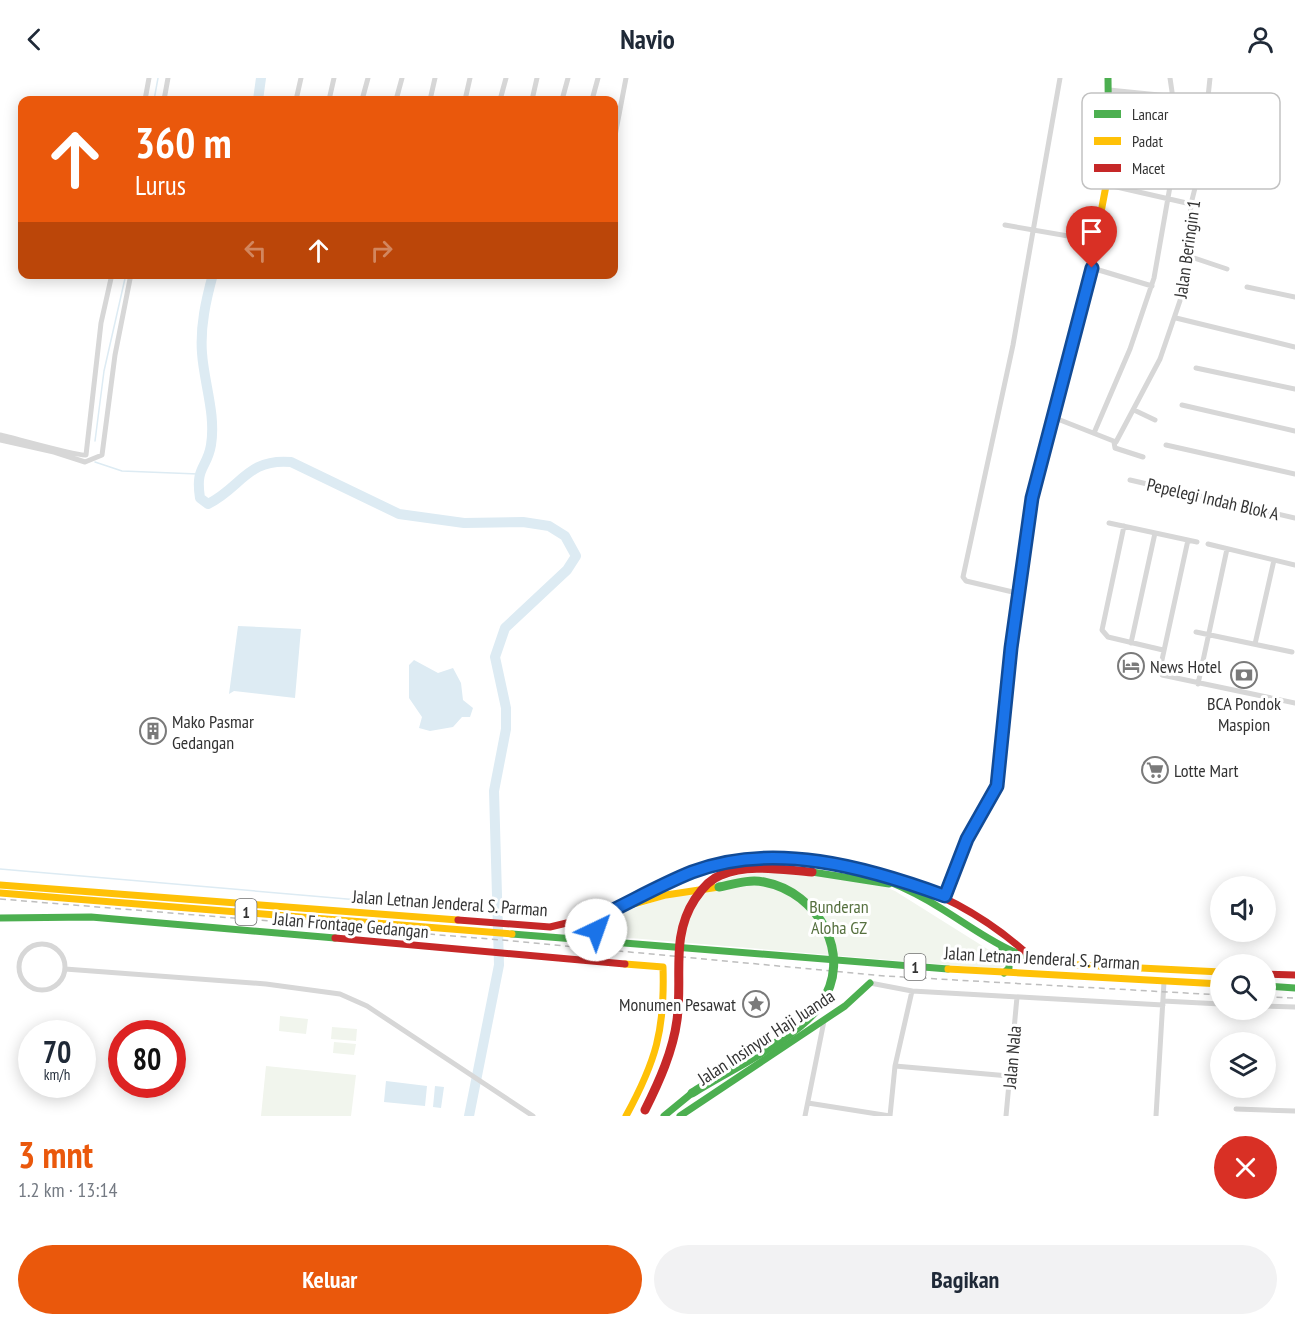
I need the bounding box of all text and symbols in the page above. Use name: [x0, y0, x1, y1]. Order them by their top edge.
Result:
text: Navio: [620, 22, 675, 56]
icon: back: [18, 23, 51, 56]
icon: person: [1244, 23, 1277, 56]
legend: [1082, 93, 1280, 189]
text: Lancar: [1132, 104, 1169, 124]
text: 360 m: [135, 115, 232, 170]
icon: ahead: [36, 120, 114, 198]
text: Padat: [1132, 131, 1164, 151]
text: Macet: [1132, 158, 1166, 178]
text: Lurus: [135, 168, 186, 202]
street label: Jalan Beringin 1: [1169, 198, 1205, 301]
pin: [1066, 206, 1117, 268]
icon: arrive: [1075, 215, 1108, 248]
icon: left: [239, 234, 272, 267]
icon: ahead: [302, 234, 335, 267]
icon: right: [365, 234, 398, 267]
street label: Pepelegi Indah Blok A: [1145, 473, 1282, 525]
hotel icon: News Hotel: [1116, 651, 1146, 681]
place label: News Hotel: [1150, 655, 1222, 678]
bank icon: BCA Pondok Maspion: [1229, 660, 1259, 690]
place label: BCA Pondok Maspion: [1207, 692, 1281, 736]
place label: Mako Pasmar Gedangan: [172, 710, 254, 754]
building icon: Mako Pasmar Gedangan: [138, 716, 168, 746]
supermarket icon: Lotte Mart: [1140, 755, 1170, 785]
place label: Lotte Mart: [1174, 759, 1238, 782]
map controls: [1210, 876, 1276, 1098]
button: sound: [1210, 876, 1276, 942]
street label: Jalan Letnan Jenderal S. Parman: [351, 885, 548, 921]
park label: Bunderan Aloha GZ: [809, 895, 869, 939]
position arrow: [564, 898, 628, 962]
road number: 1: [236, 899, 256, 925]
street label: Jalan Frontage Gedangan: [271, 907, 430, 943]
street label: Jalan Letnan Jenderal S. Parman: [943, 941, 1140, 975]
road number: 1: [904, 954, 926, 980]
button: search: [1210, 954, 1276, 1020]
street label: Jalan Insinyur Haji Juanda: [692, 984, 839, 1090]
place icon: Monumen Pesawat: [741, 989, 771, 1019]
place label: Monumen Pesawat: [619, 993, 736, 1016]
speed limit sign: 80: [108, 1020, 186, 1098]
street label: Jalan Nala: [998, 1025, 1026, 1090]
text: 70: [43, 1032, 71, 1071]
button: layers: [1210, 1032, 1276, 1098]
text: km/h: [44, 1065, 70, 1084]
text: 3 mnt: [18, 1131, 93, 1178]
button: close: [1214, 1136, 1277, 1199]
text: 1.2 km · 13:14: [18, 1177, 117, 1203]
button: Keluar: [18, 1245, 642, 1314]
button: Bagikan: [654, 1245, 1277, 1314]

